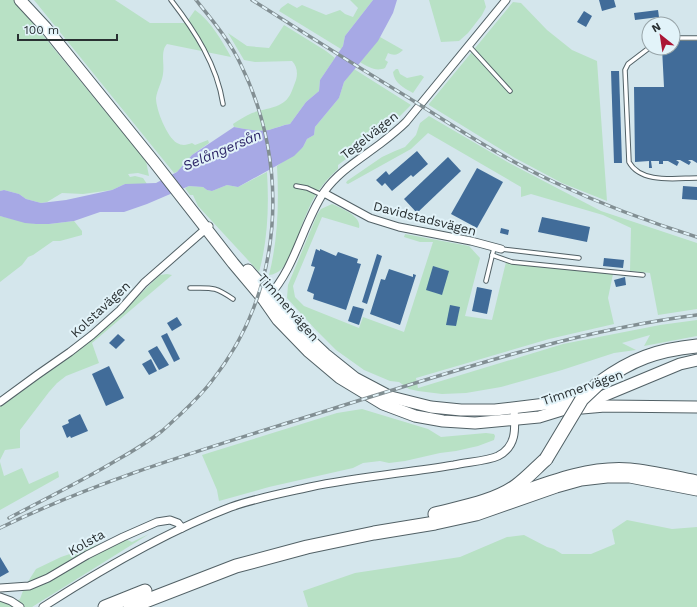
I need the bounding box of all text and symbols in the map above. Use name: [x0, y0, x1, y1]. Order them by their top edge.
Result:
scale bar: [18, 16, 117, 42]
north arrow: [641, 16, 681, 56]
text: N: [649, 20, 663, 35]
text: 100 m: [24, 23, 59, 37]
street label: Tegelvägen: [338, 108, 401, 162]
water label: Selångersån: [180, 126, 264, 174]
street label: Davidstadsvägen: [372, 198, 478, 239]
street label: Timmervägen: [255, 270, 322, 344]
street label: Kolstavägen: [68, 278, 133, 341]
street label: Timmervägen: [539, 367, 625, 408]
street label: Kolsta: [65, 526, 108, 559]

